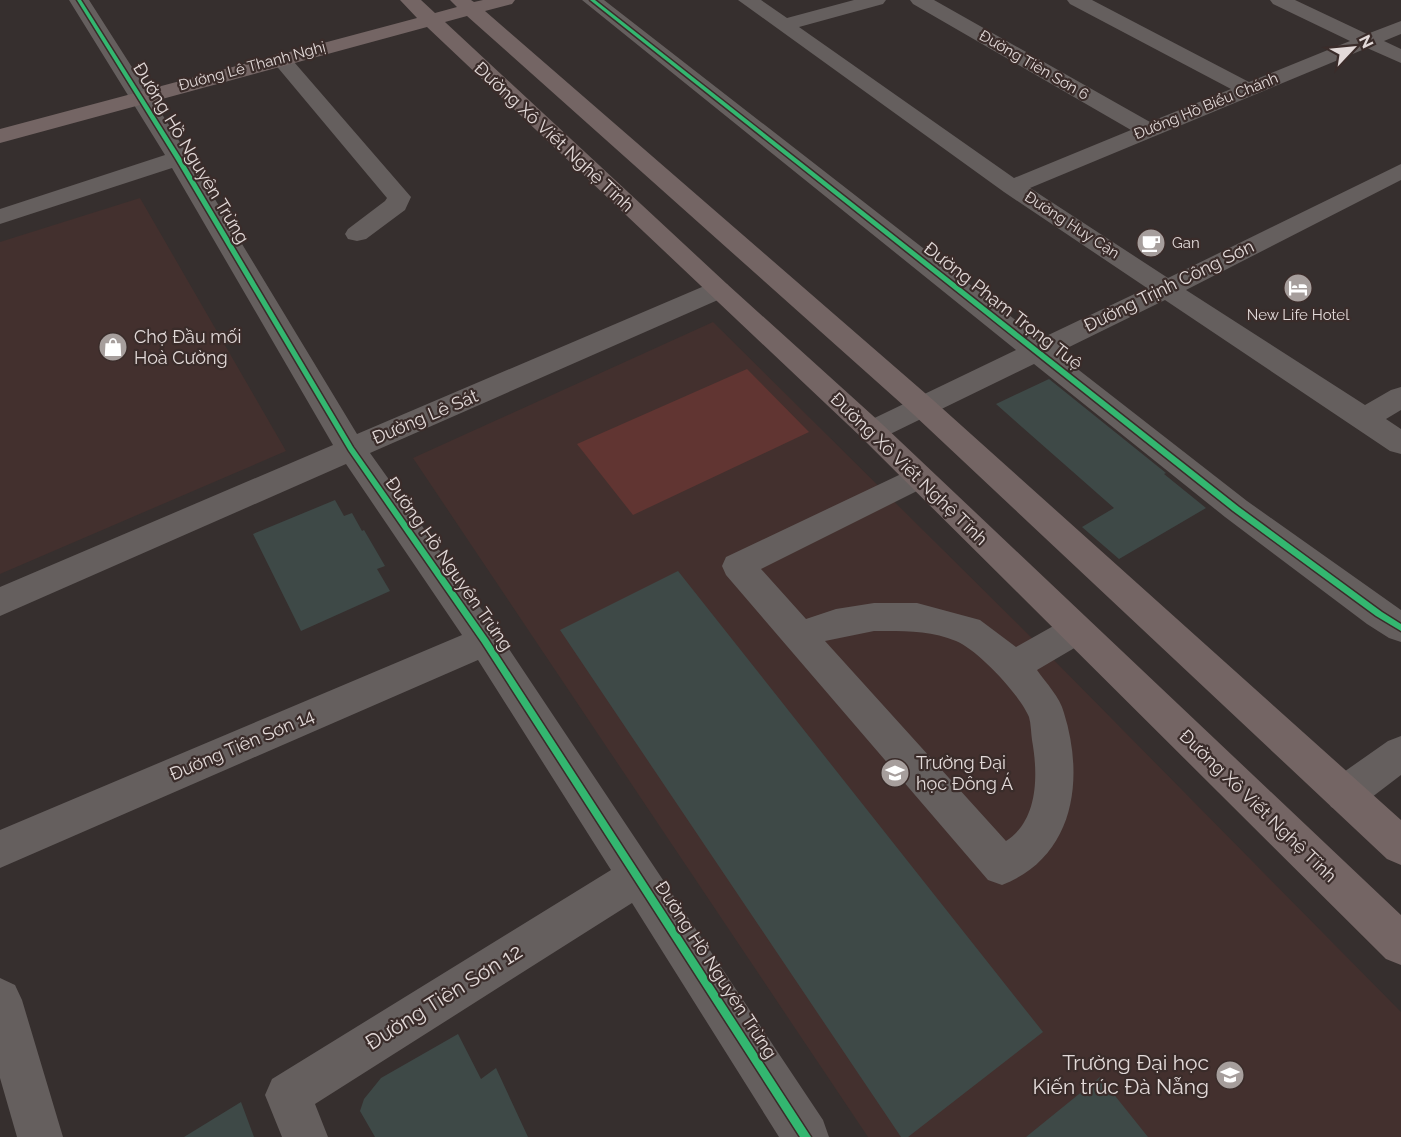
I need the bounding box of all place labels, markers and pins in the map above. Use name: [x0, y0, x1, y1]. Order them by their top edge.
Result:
cafe icon: Gan: [1135, 227, 1167, 259]
place label: Gan: [1172, 234, 1200, 252]
hotel icon: New Life Hotel: [1282, 272, 1314, 304]
place label: New Life Hotel: [1247, 306, 1350, 324]
place label: Chợ Đầu mối Hoà Cường: [134, 326, 241, 368]
shop icon: Chợ Đầu mối Hoà Cường: [97, 331, 129, 363]
place label: Trường Đại học Đông Á: [916, 752, 1013, 794]
school or university icon: Trường Đại học Đông Á: [879, 757, 911, 789]
place label: Trường Đại học Kiến trúc Đà Nẵng: [1032, 1050, 1209, 1099]
school or university icon: Trường Đại học Kiến trúc Đà Nẵng: [1214, 1059, 1246, 1091]

